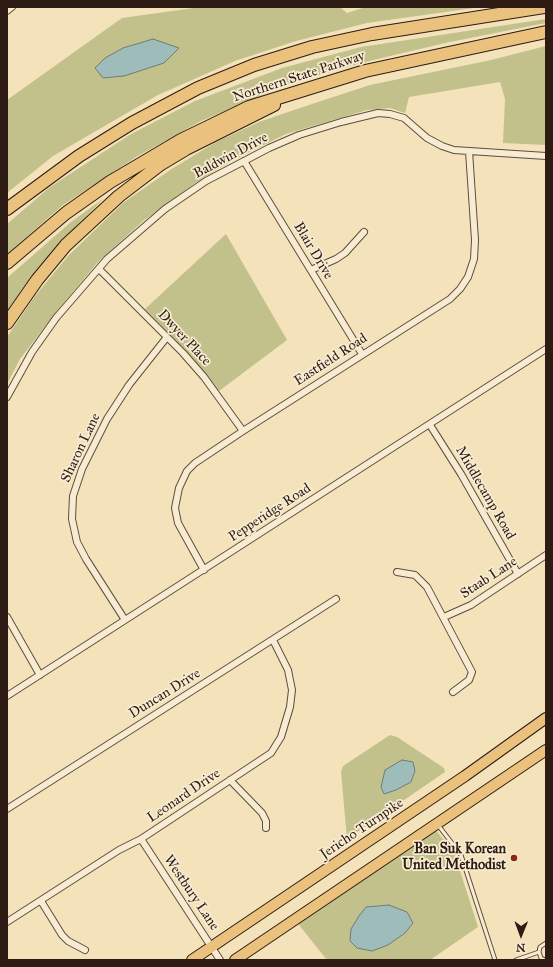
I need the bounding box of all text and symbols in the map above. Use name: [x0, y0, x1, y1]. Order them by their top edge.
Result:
street label: Northern State Parkway: [231, 48, 367, 106]
street label: Baldwin Drive: [191, 129, 271, 183]
street label: Blair Drive: [289, 219, 337, 283]
street label: Dwyer Place: [154, 307, 214, 369]
street label: Eastfield Road: [291, 330, 371, 390]
street label: Sharon Lane: [58, 411, 104, 485]
street label: Middlecamp Road: [451, 443, 519, 543]
street label: Pepperidge Road: [226, 480, 314, 546]
street label: Staab Lane: [457, 553, 521, 603]
street label: Duncan Drive: [126, 665, 204, 723]
street label: Leonard Drive: [144, 765, 224, 827]
street label: Jericho Turnpike: [317, 795, 407, 863]
place label: Ban Suk Korean United Methodist: [402, 842, 506, 874]
street label: Westbury Lane: [160, 852, 222, 934]
marker: Ban Suk Korean United Methodist: [509, 853, 519, 863]
north arrow: [501, 915, 541, 955]
text: N: [516, 941, 526, 954]

